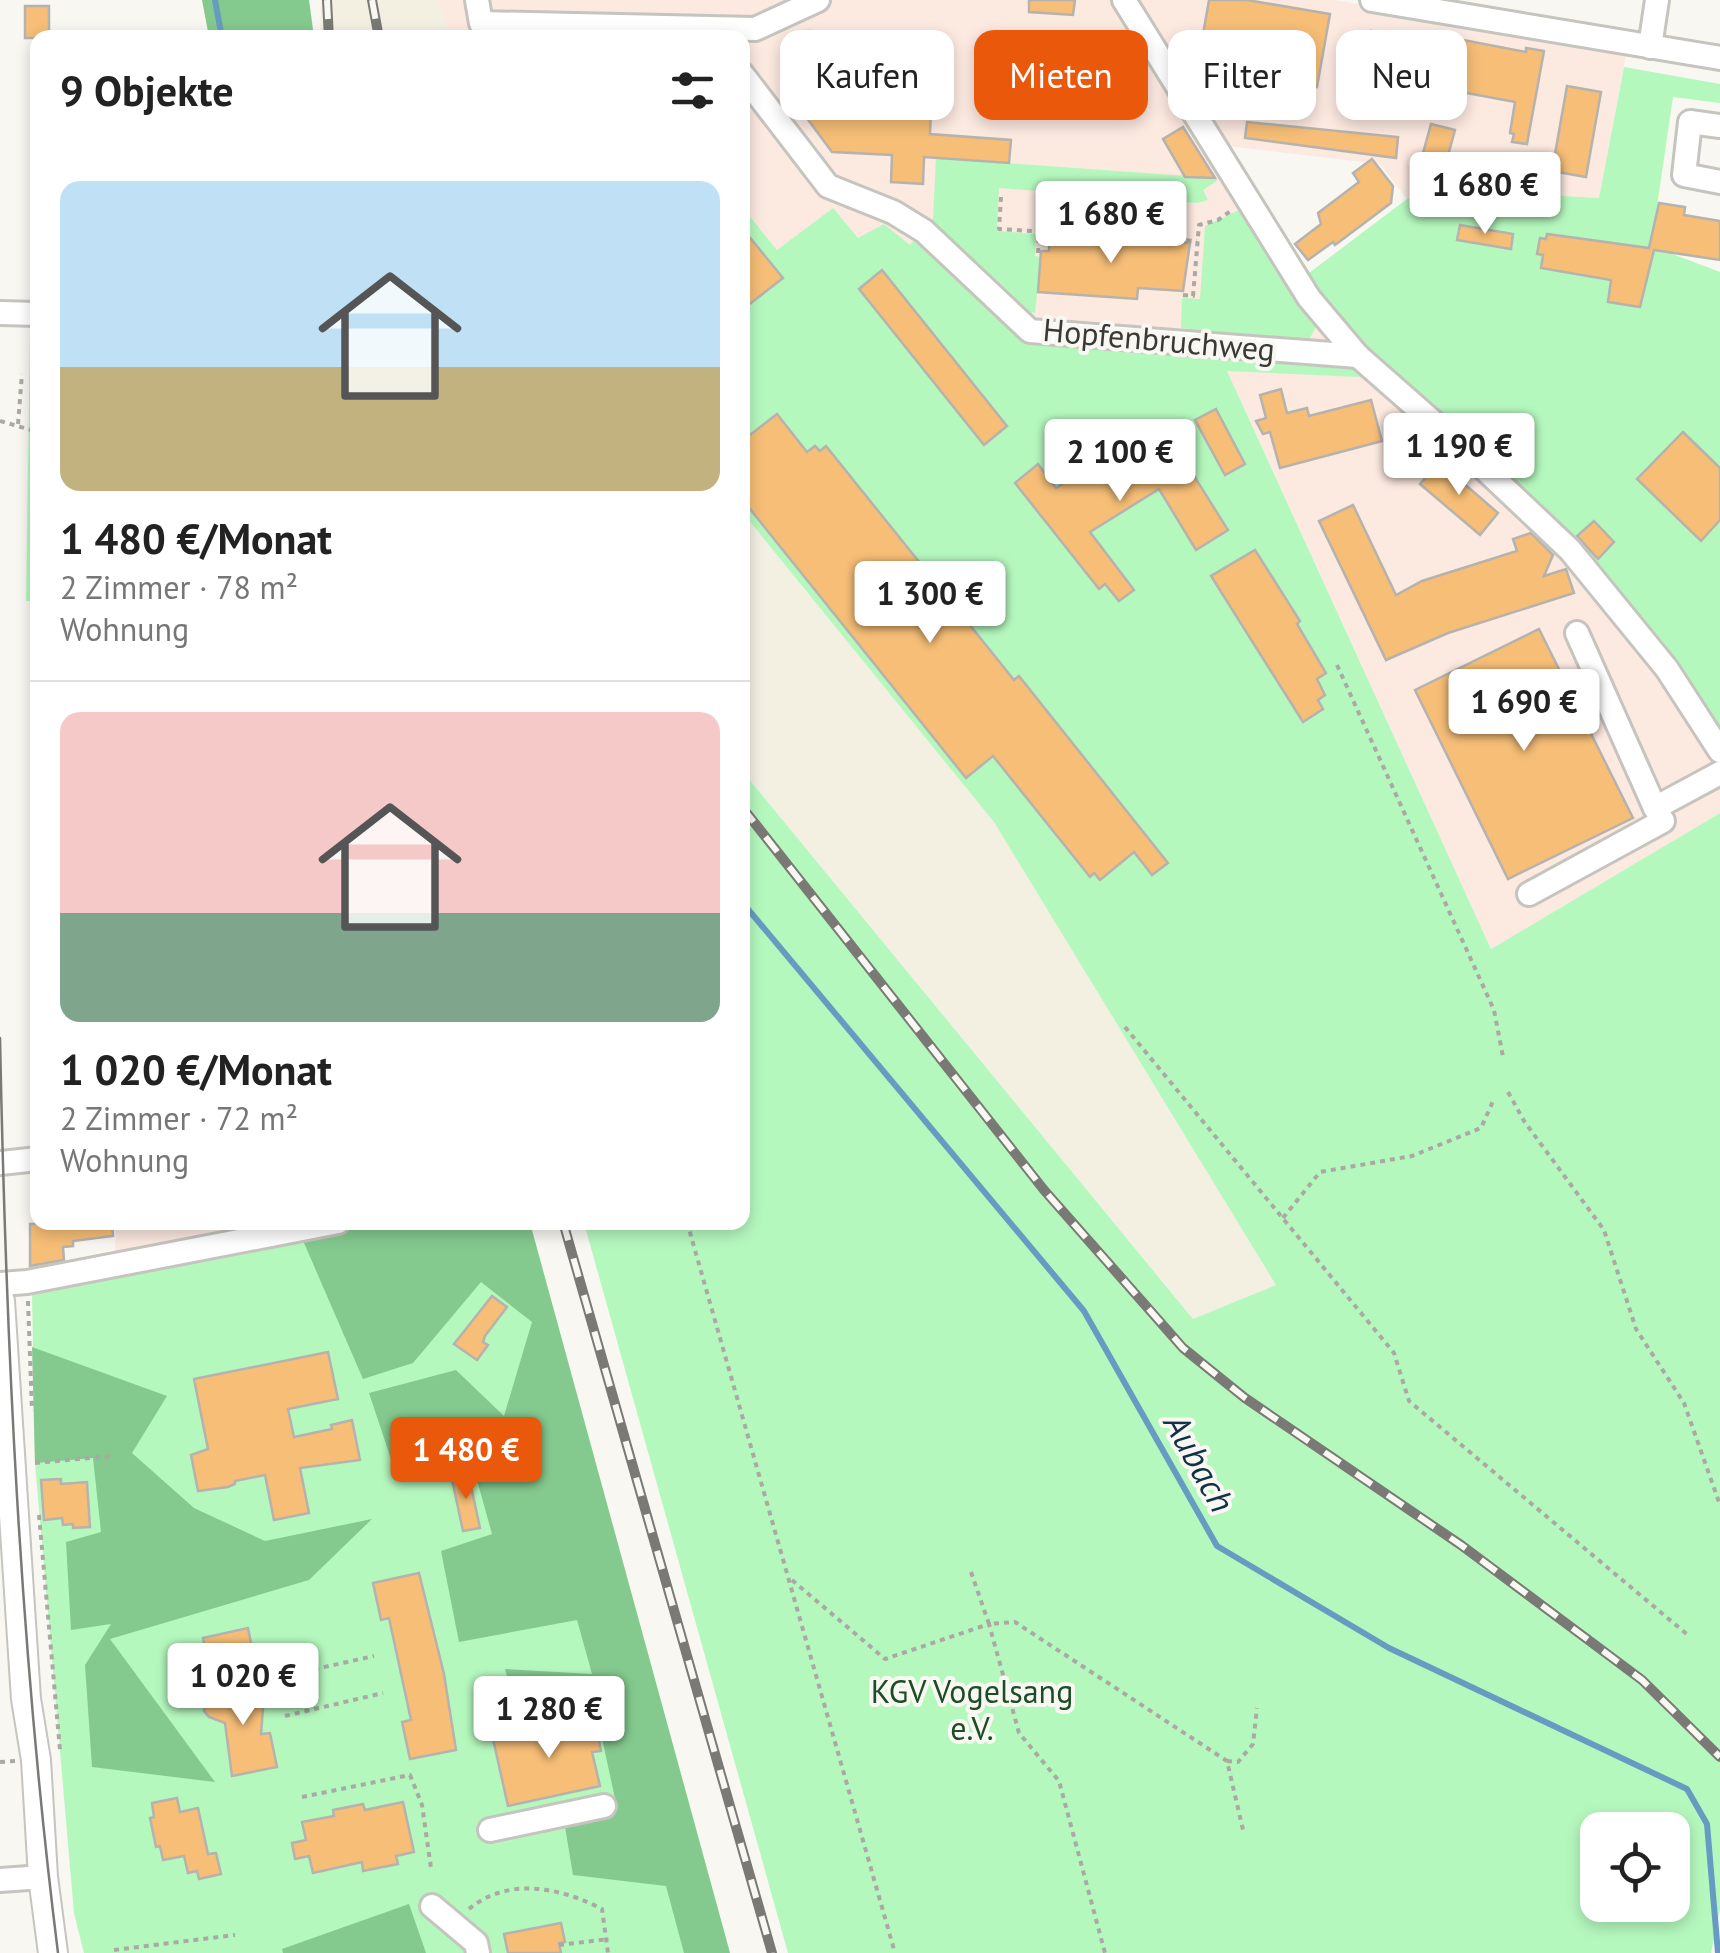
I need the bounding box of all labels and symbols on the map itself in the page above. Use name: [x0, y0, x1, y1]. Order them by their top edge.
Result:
pin: 1 680 €: [1393, 152, 1577, 237]
pin: 1 680 €: [1019, 181, 1203, 266]
street label: Hopfenbruchweg: [1041, 308, 1277, 370]
pin: 1 190 €: [1367, 413, 1551, 498]
pin: 2 100 €: [1028, 419, 1212, 504]
pin: 1 300 €: [838, 561, 1022, 646]
pin: 1 690 €: [1432, 669, 1616, 754]
water label: Aubach: [1153, 1403, 1246, 1520]
pin: 1 480 €: [374, 1417, 558, 1502]
pin: 1 020 €: [151, 1643, 335, 1728]
park label: KGV Vogelsang e.V.: [871, 1670, 1073, 1749]
pin: 1 280 €: [457, 1676, 641, 1761]

